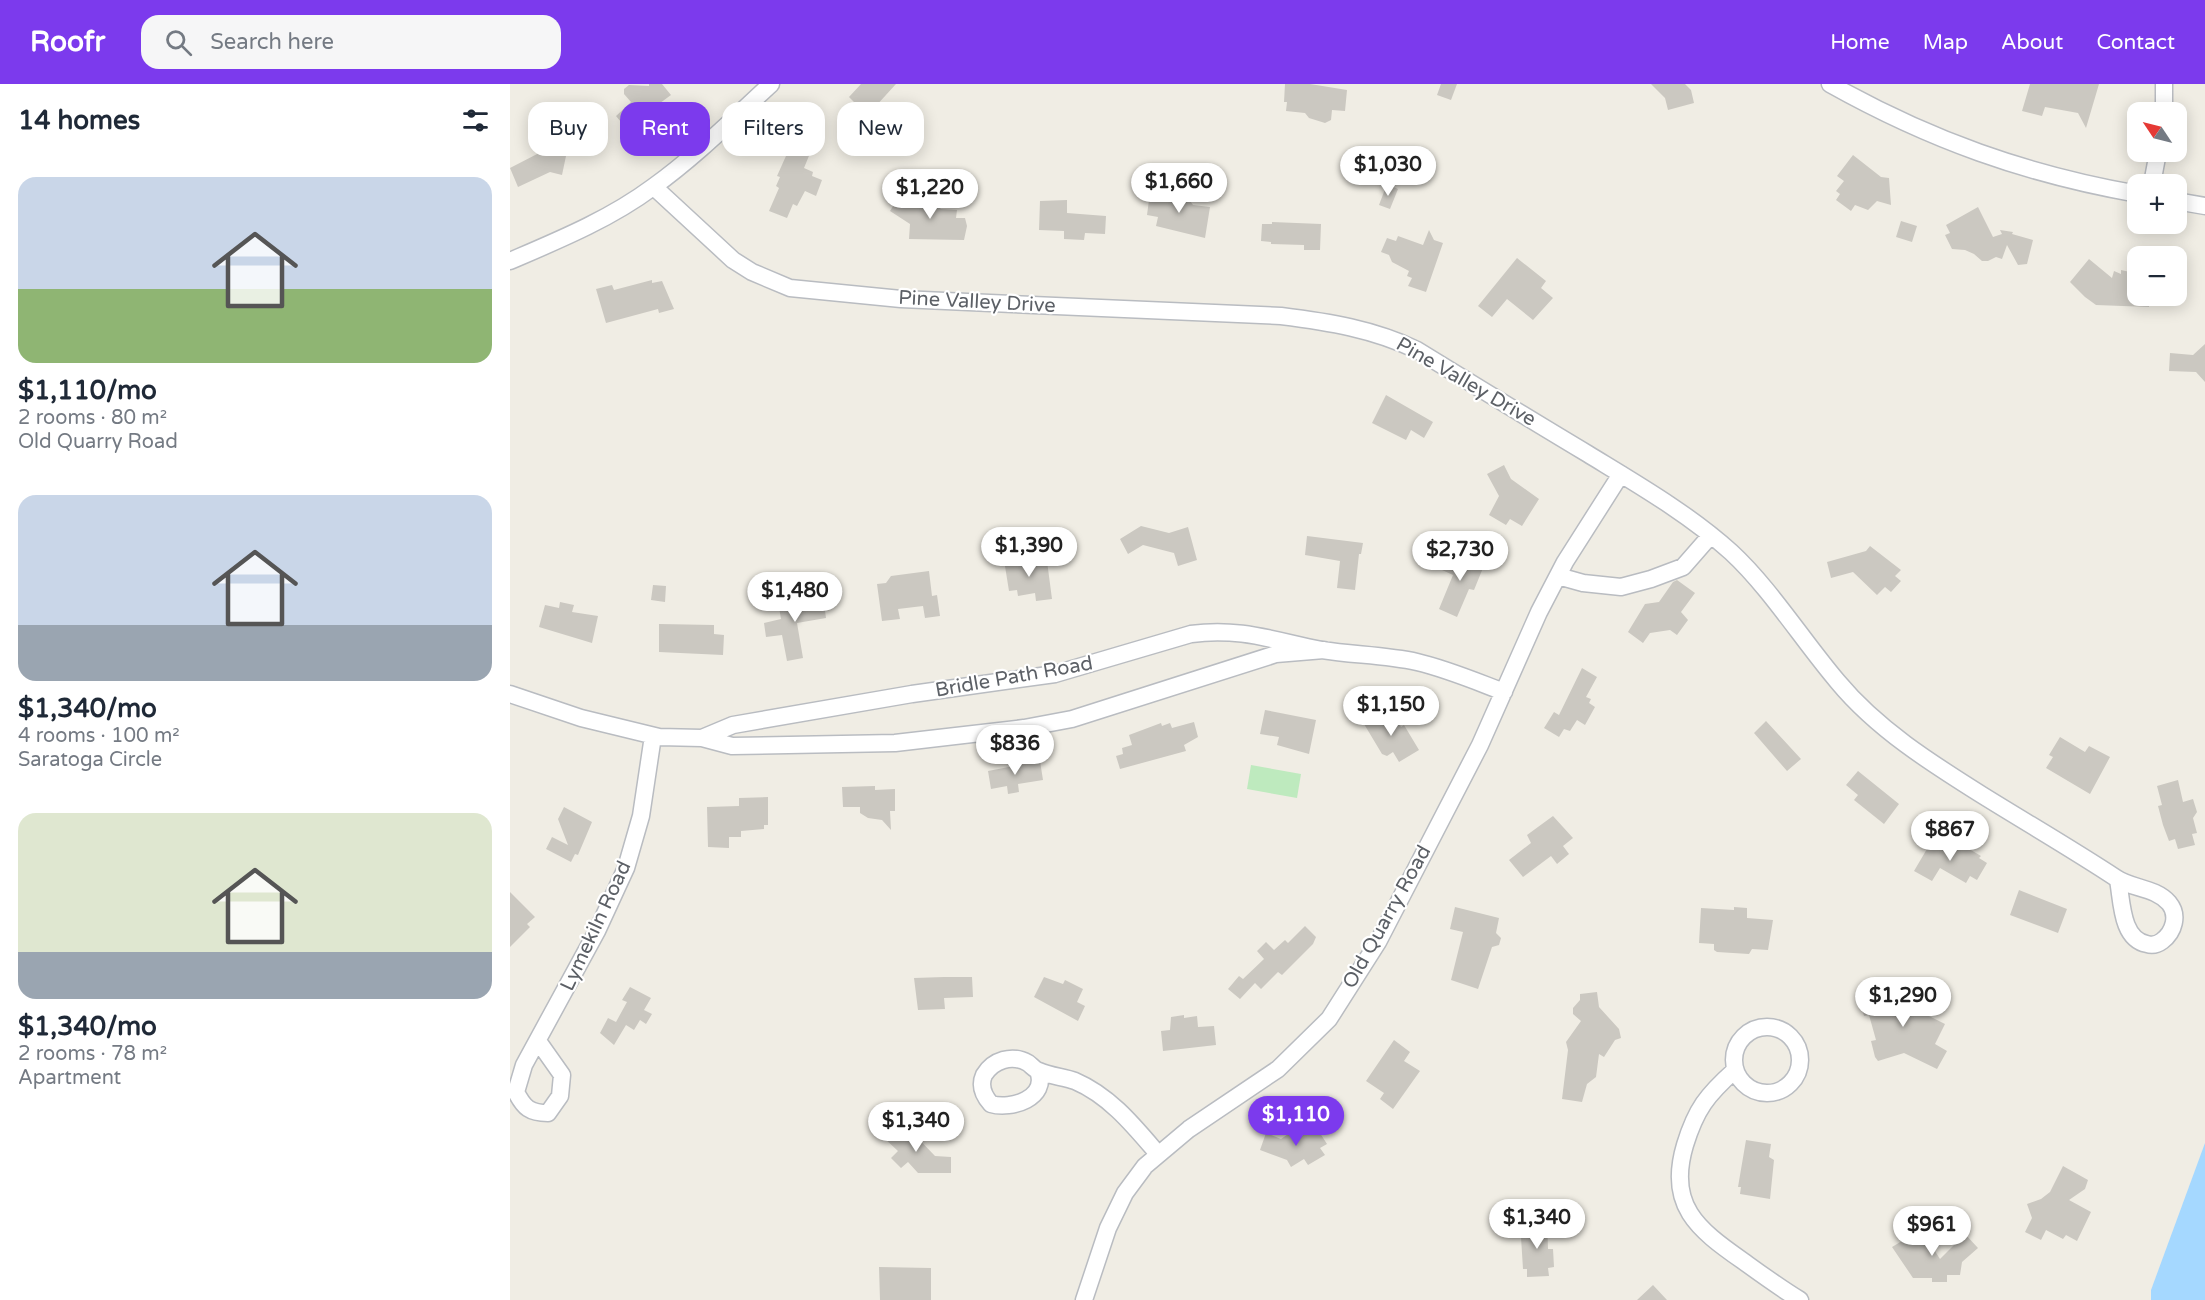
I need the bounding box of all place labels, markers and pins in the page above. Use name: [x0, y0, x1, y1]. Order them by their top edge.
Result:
pin: $1,030: [1339, 146, 1437, 197]
pin: $1,660: [1130, 163, 1228, 214]
pin: $1,220: [881, 169, 979, 220]
pin: $1,390: [980, 527, 1078, 578]
pin: $2,730: [1411, 531, 1509, 582]
pin: $1,480: [746, 572, 844, 623]
pin: $1,150: [1342, 686, 1440, 737]
pin: $836: [979, 725, 1051, 776]
pin: $867: [1914, 811, 1986, 862]
pin: $1,290: [1854, 977, 1952, 1028]
pin: $1,110: [1247, 1096, 1345, 1147]
pin: $1,340: [867, 1102, 965, 1153]
pin: $1,340: [1488, 1199, 1586, 1250]
pin: $961: [1896, 1206, 1968, 1257]

